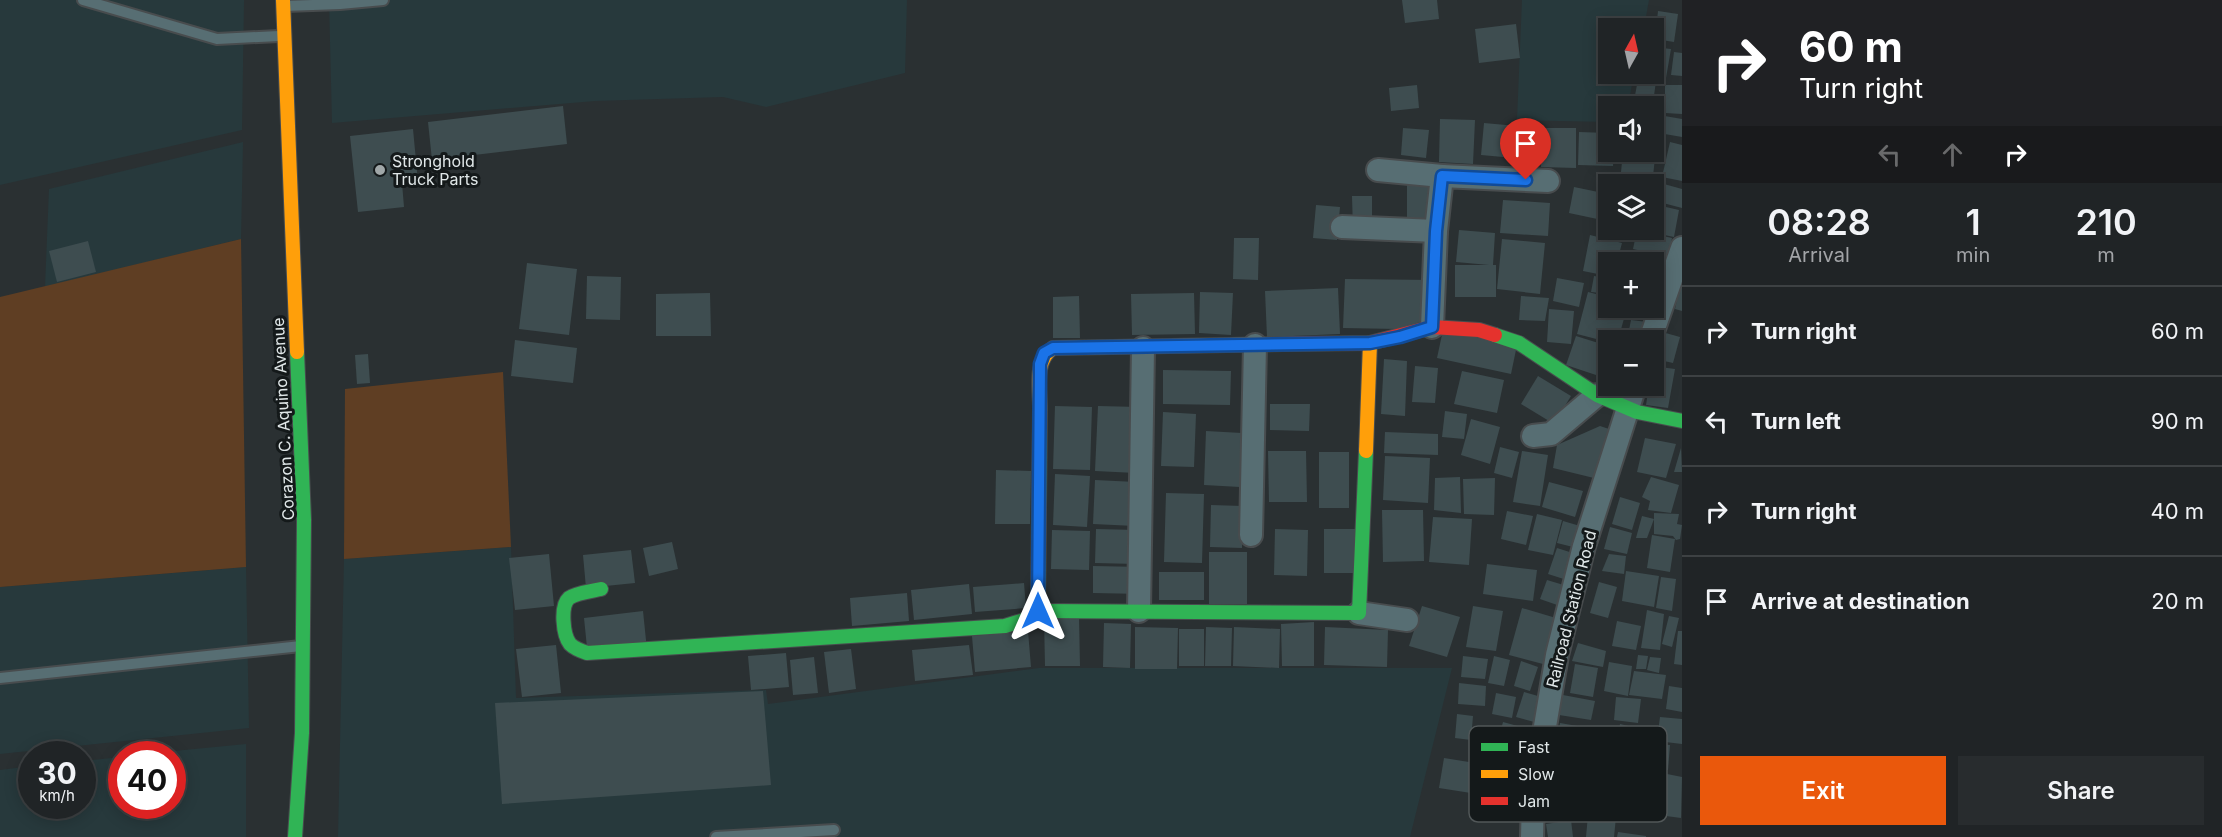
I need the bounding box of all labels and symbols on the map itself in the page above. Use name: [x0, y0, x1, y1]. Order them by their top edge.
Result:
north arrow: [1598, 18, 1664, 84]
pin: [1500, 118, 1551, 180]
place label: Stronghold Truck Parts: [392, 151, 478, 189]
marker: Stronghold Truck Parts: [373, 163, 387, 177]
street label: Corazon C. Aquino Avenue: [268, 317, 298, 521]
street label: Railroad Station Road: [1542, 528, 1600, 690]
position arrow: [1006, 579, 1070, 643]
legend: [1469, 726, 1667, 822]
text: Fast: [1518, 737, 1550, 757]
speed limit sign: 40: [108, 741, 186, 819]
text: Slow: [1518, 764, 1555, 784]
text: Jam: [1518, 791, 1550, 811]

